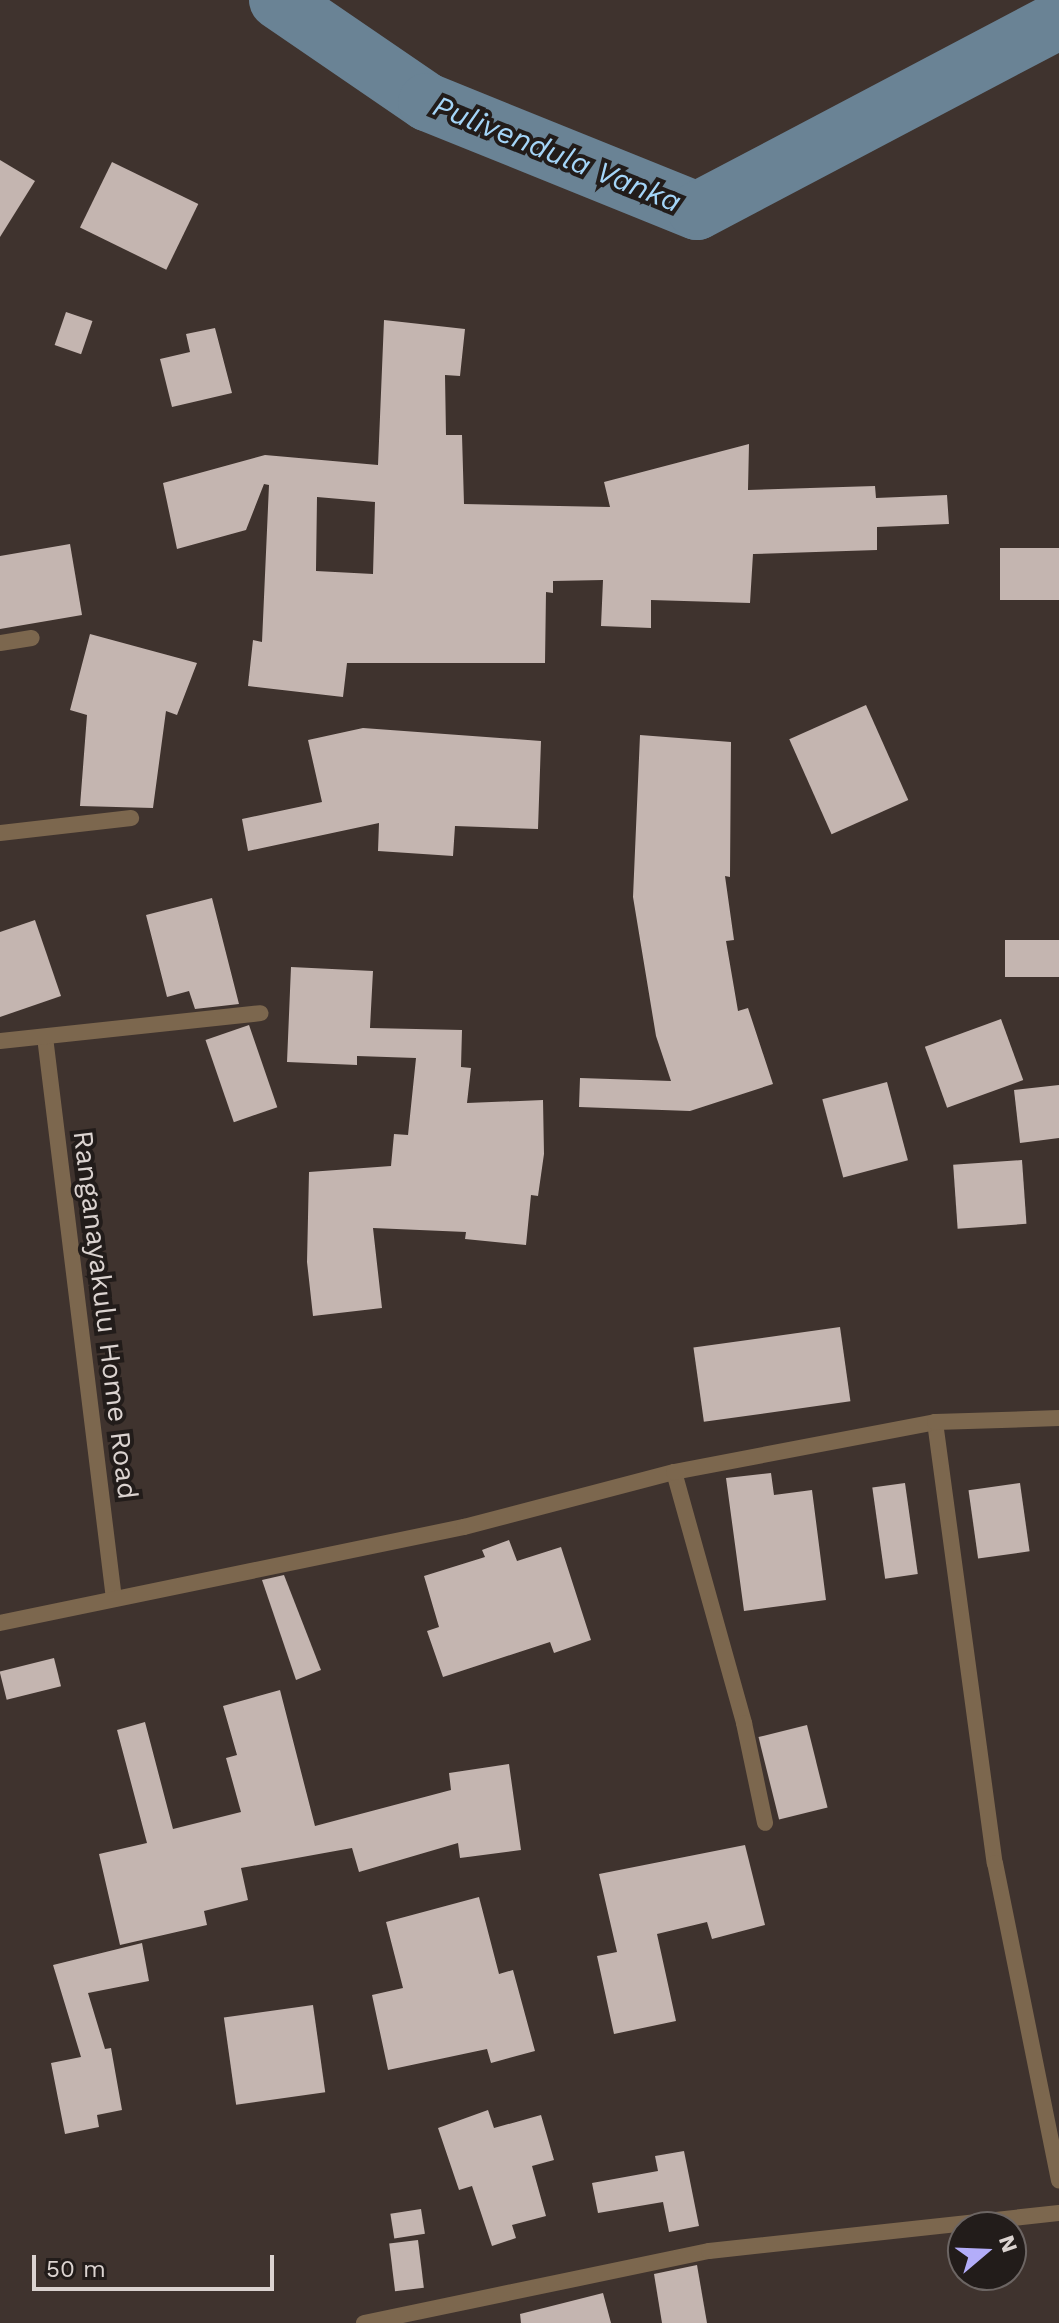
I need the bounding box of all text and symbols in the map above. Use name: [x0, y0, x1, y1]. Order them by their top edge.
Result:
water label: Pulivendula Vanka: [427, 88, 687, 220]
street label: Ranganayakulu Home Road: [66, 1129, 144, 1501]
north arrow: [947, 2211, 1027, 2291]
text: N: [994, 2232, 1023, 2255]
scale bar: [36, 2239, 278, 2289]
text: 50 m: [46, 2255, 106, 2283]

